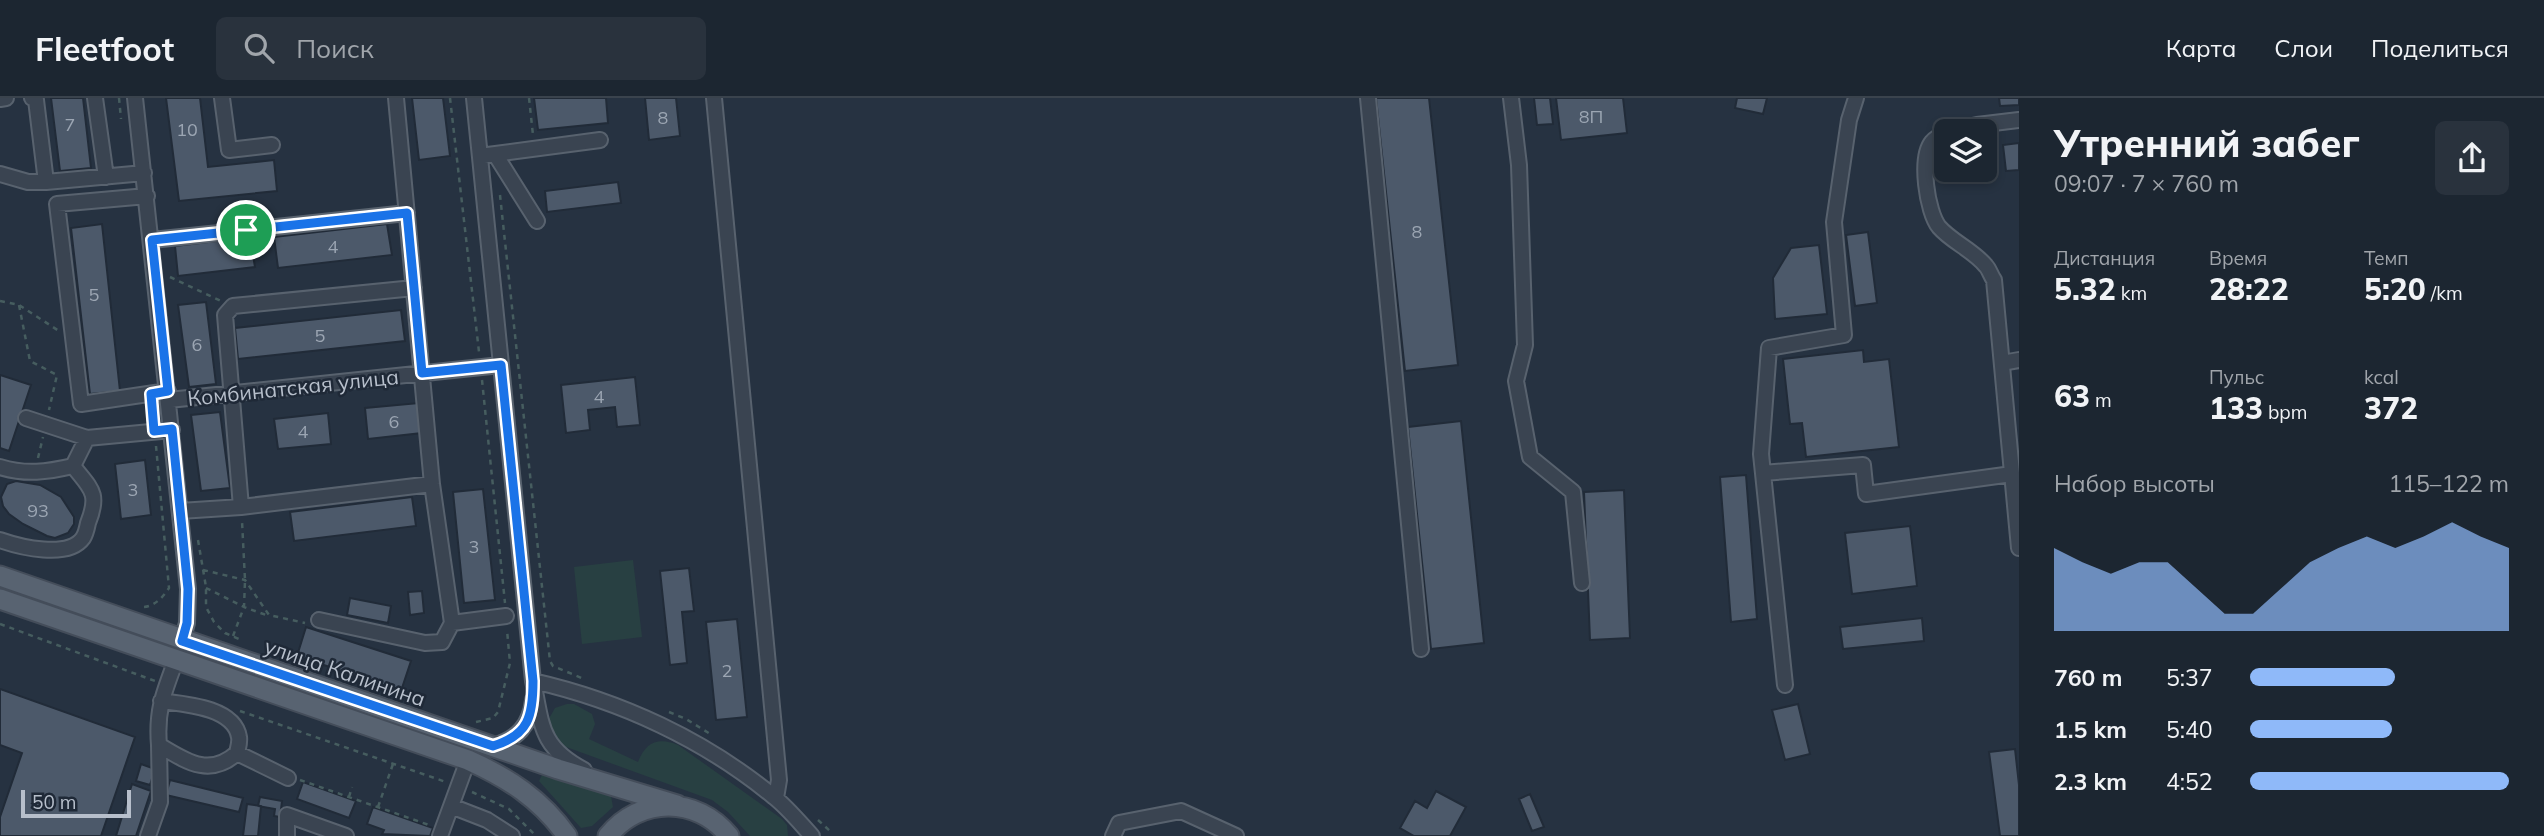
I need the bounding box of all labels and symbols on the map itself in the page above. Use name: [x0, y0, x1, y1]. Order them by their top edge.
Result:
house number: 8П: [1579, 105, 1603, 128]
house number: 8: [658, 106, 668, 129]
house number: 7: [65, 113, 75, 136]
house number: 10: [176, 118, 198, 141]
pin: [216, 200, 276, 260]
house number: 8: [1412, 220, 1422, 243]
house number: 4: [328, 235, 339, 258]
house number: 5: [89, 283, 100, 306]
house number: 5: [315, 324, 326, 347]
house number: 6: [192, 333, 202, 356]
street label: Комбинатская улица: [186, 363, 400, 411]
house number: 4: [594, 385, 605, 408]
house number: 6: [389, 410, 399, 433]
house number: 4: [298, 420, 309, 443]
house number: 3: [128, 478, 138, 501]
house number: 93: [27, 499, 49, 522]
house number: 3: [469, 535, 479, 558]
street label: улица Калинина: [261, 632, 429, 712]
house number: 2: [722, 659, 732, 682]
scale bar: [21, 787, 131, 819]

